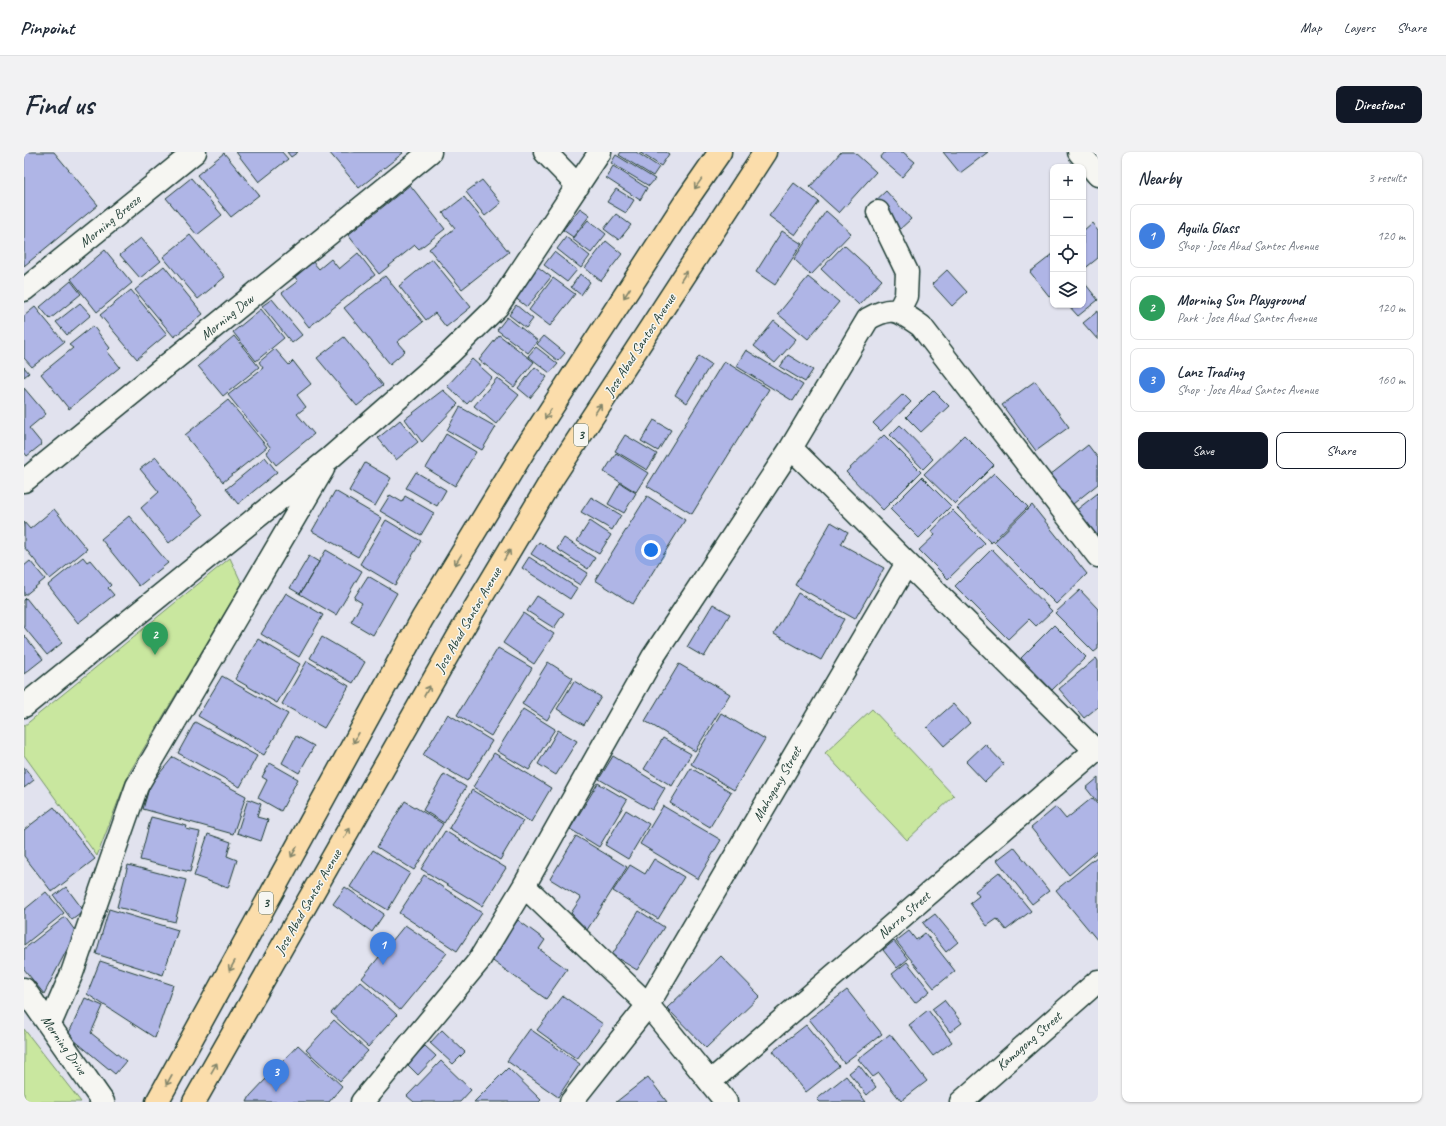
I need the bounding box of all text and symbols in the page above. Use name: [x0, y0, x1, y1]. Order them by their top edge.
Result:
text: Pinpoint: [20, 16, 74, 40]
text: Map: [1300, 19, 1322, 36]
text: Layers: [1344, 19, 1375, 36]
text: Share: [1397, 19, 1426, 36]
button: Directions: [1336, 86, 1422, 123]
text: Find us: [24, 87, 94, 122]
map controls: [1050, 164, 1086, 308]
button: +: [1050, 164, 1086, 200]
text: Nearby: [1138, 168, 1181, 189]
text: 3 results: [1368, 170, 1406, 186]
one-way arrow: [694, 178, 702, 189]
street label: Morning Breeze: [76, 190, 145, 251]
button: −: [1050, 200, 1086, 236]
text: Aguila Glass: [1177, 219, 1238, 238]
text: 1: [1149, 228, 1155, 244]
text: 120 m: [1377, 228, 1405, 244]
button: locate: [1050, 236, 1086, 272]
text: Shop · Jose Abad Santos Avenue: [1177, 238, 1318, 254]
one-way arrow: [680, 271, 688, 282]
button: layers: [1050, 272, 1086, 308]
one-way arrow: [622, 287, 630, 299]
street label: Morning Dew: [197, 289, 258, 344]
street label: Jose Abad Santos Avenue: [600, 289, 680, 400]
text: Morning Sun Playground: [1177, 291, 1304, 310]
text: 2: [1149, 300, 1155, 316]
text: 120 m: [1377, 300, 1405, 316]
text: Park · Jose Abad Santos Avenue: [1177, 310, 1316, 326]
text: Lanz Trading: [1177, 363, 1244, 382]
text: 3: [1149, 372, 1155, 388]
text: 160 m: [1377, 372, 1405, 388]
text: Shop · Jose Abad Santos Avenue: [1177, 382, 1318, 398]
one-way arrow: [594, 404, 602, 415]
one-way arrow: [544, 408, 552, 420]
road number: 3: [574, 424, 588, 446]
button: Save: [1138, 432, 1268, 469]
button: Share: [1276, 432, 1406, 469]
your location: [641, 540, 661, 560]
one-way arrow: [503, 550, 511, 561]
one-way arrow: [453, 554, 461, 566]
street label: Jose Abad Santos Avenue: [431, 563, 506, 676]
pin: 2: [142, 622, 168, 655]
one-way arrow: [424, 685, 432, 697]
one-way arrow: [352, 732, 360, 744]
street label: Mahogany Street: [749, 743, 806, 824]
one-way arrow: [343, 827, 351, 839]
street label: Jose Abad Santos Avenue: [271, 845, 346, 958]
one-way arrow: [290, 846, 297, 858]
street label: Narra Street: [874, 887, 935, 942]
road number: 3: [259, 892, 273, 914]
pin: 1: [370, 932, 396, 965]
one-way arrow: [227, 960, 235, 972]
street label: Kamagong Street: [993, 1007, 1066, 1074]
street label: Morning Drive: [37, 1012, 91, 1079]
pin: 3: [263, 1059, 289, 1092]
one-way arrow: [210, 1062, 218, 1074]
one-way arrow: [165, 1074, 172, 1086]

